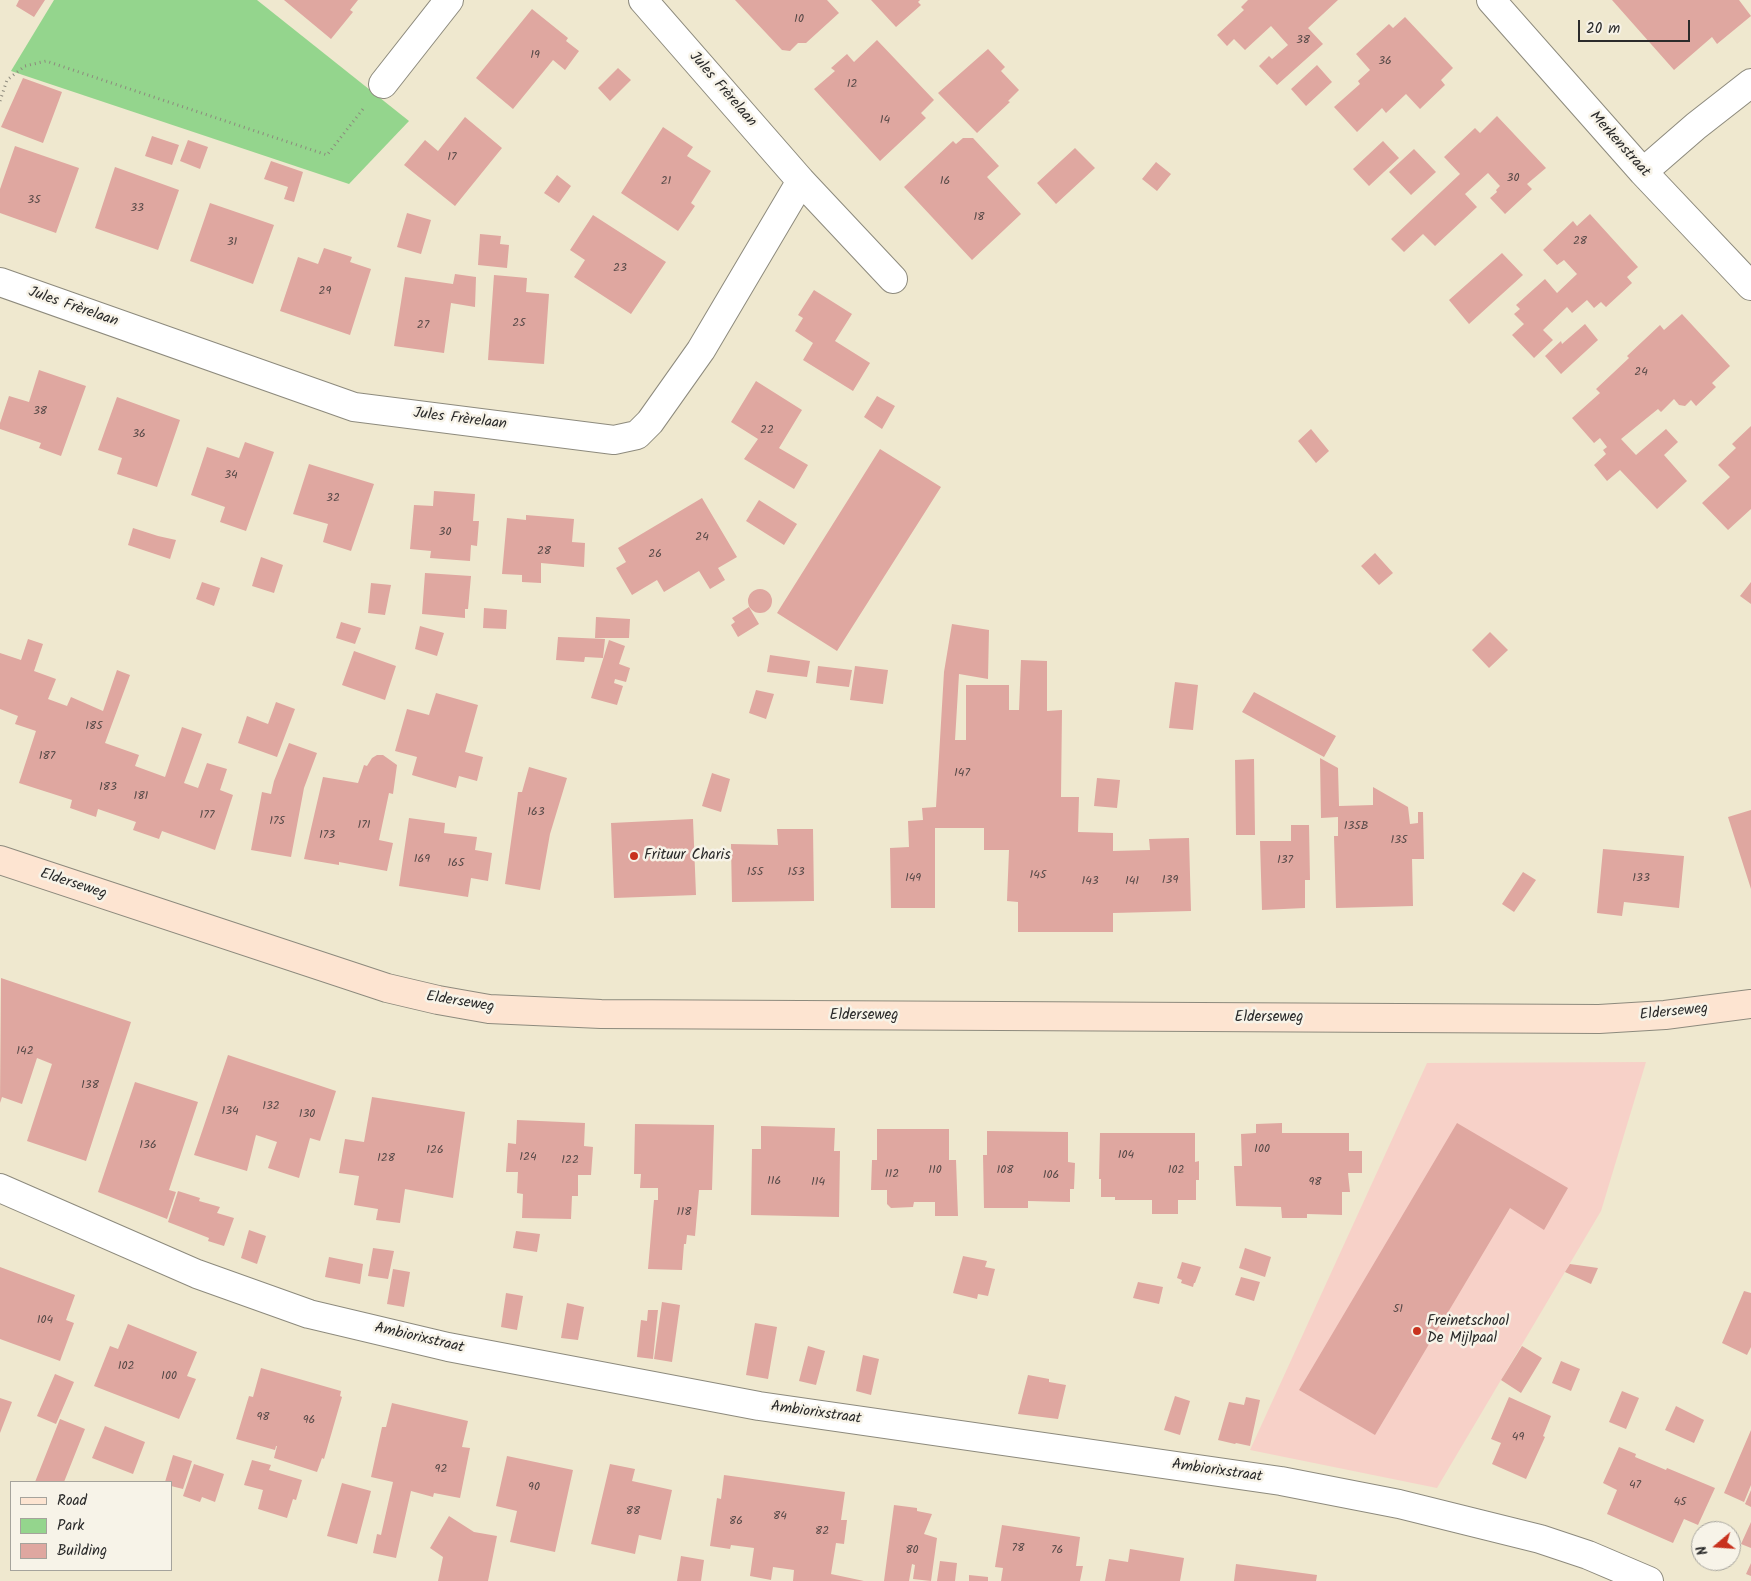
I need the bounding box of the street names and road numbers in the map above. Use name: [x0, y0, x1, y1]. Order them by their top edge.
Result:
street label: Jules Frèrelaan: [684, 49, 760, 131]
street label: Merkenstraat: [1585, 108, 1653, 182]
street label: Jules Frèrelaan: [26, 284, 120, 332]
street label: Jules Frèrelaan: [412, 405, 508, 435]
street label: Elderseweg: [38, 866, 108, 904]
street label: Elderseweg: [425, 989, 495, 1017]
street label: Elderseweg: [1639, 1000, 1709, 1026]
street label: Elderseweg: [830, 1007, 898, 1025]
street label: Elderseweg: [1235, 1009, 1303, 1027]
street label: Ambiorixstraat: [373, 1320, 465, 1358]
street label: Ambiorixstraat: [770, 1399, 862, 1429]
street label: Ambiorixstraat: [1171, 1457, 1263, 1487]

